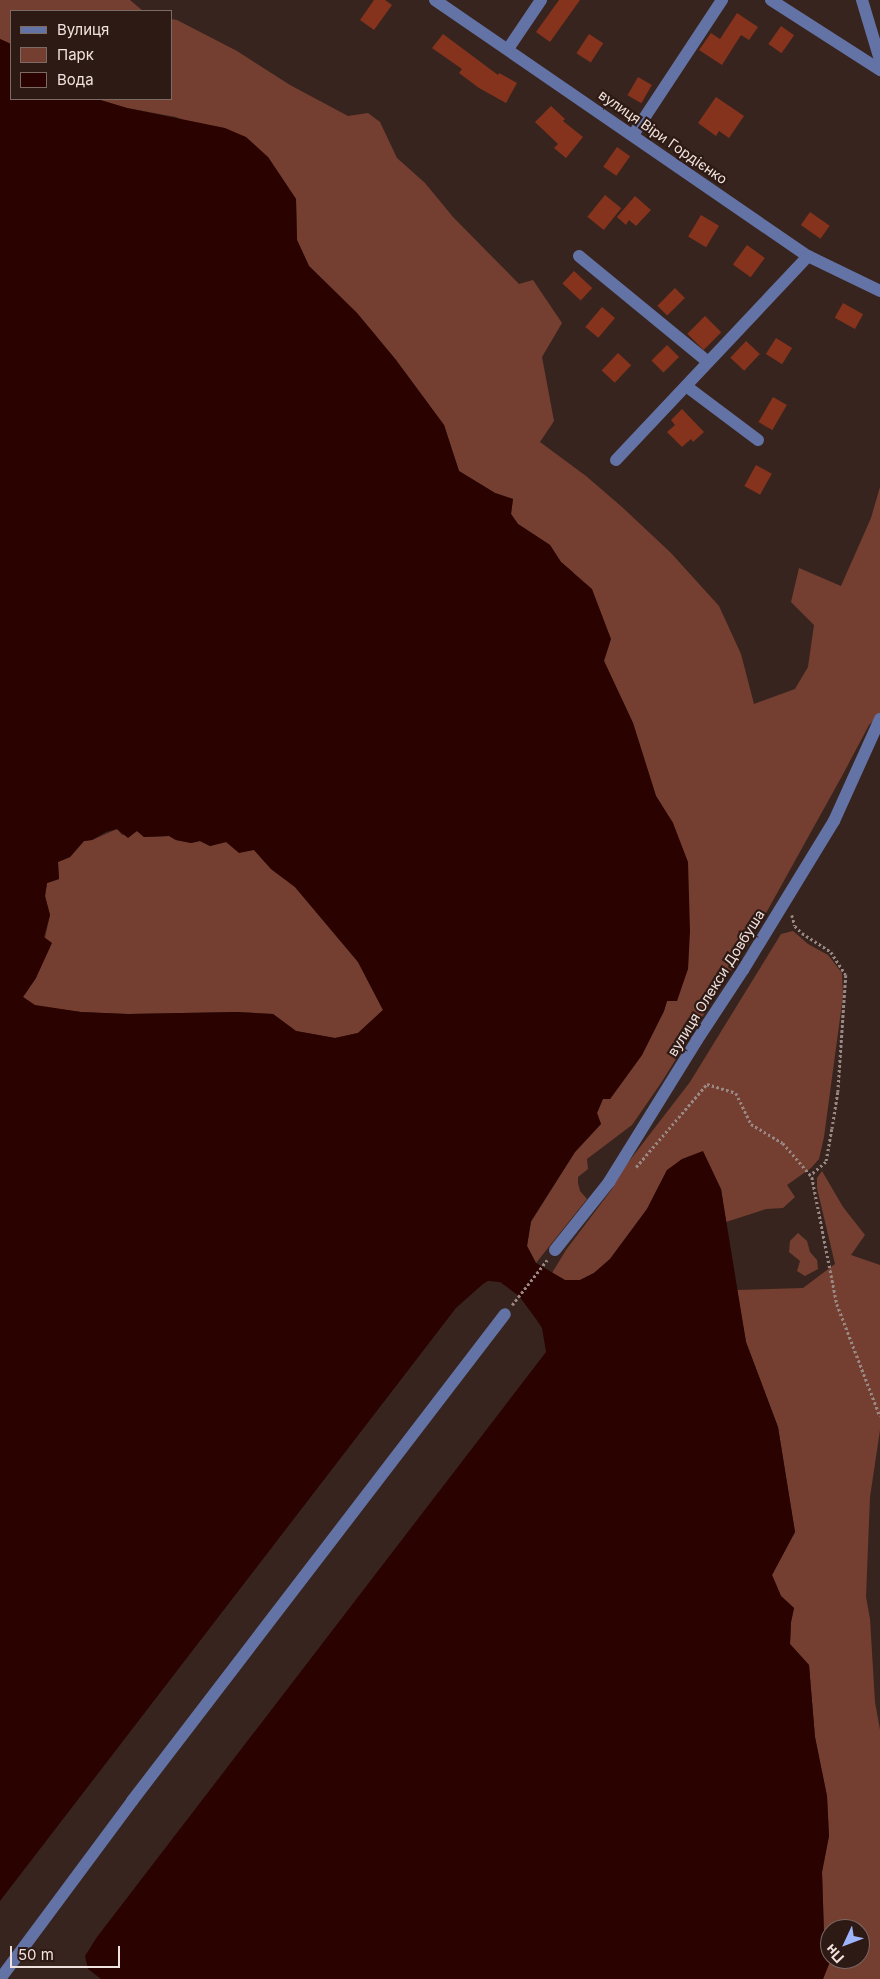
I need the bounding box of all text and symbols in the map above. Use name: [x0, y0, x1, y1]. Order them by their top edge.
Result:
legend: [10, 10, 172, 100]
text: Вулиця: [57, 20, 109, 39]
text: Парк: [57, 45, 94, 64]
text: Вода: [57, 70, 94, 89]
street label: вулиця Віри Гордієнко: [596, 86, 730, 188]
street label: вулиця Олекси Довбуша: [664, 907, 768, 1059]
north arrow: [820, 1919, 870, 1969]
scale bar: [12, 1936, 122, 1968]
text: Пн: [822, 1941, 847, 1967]
text: 50 m: [18, 1945, 54, 1964]

